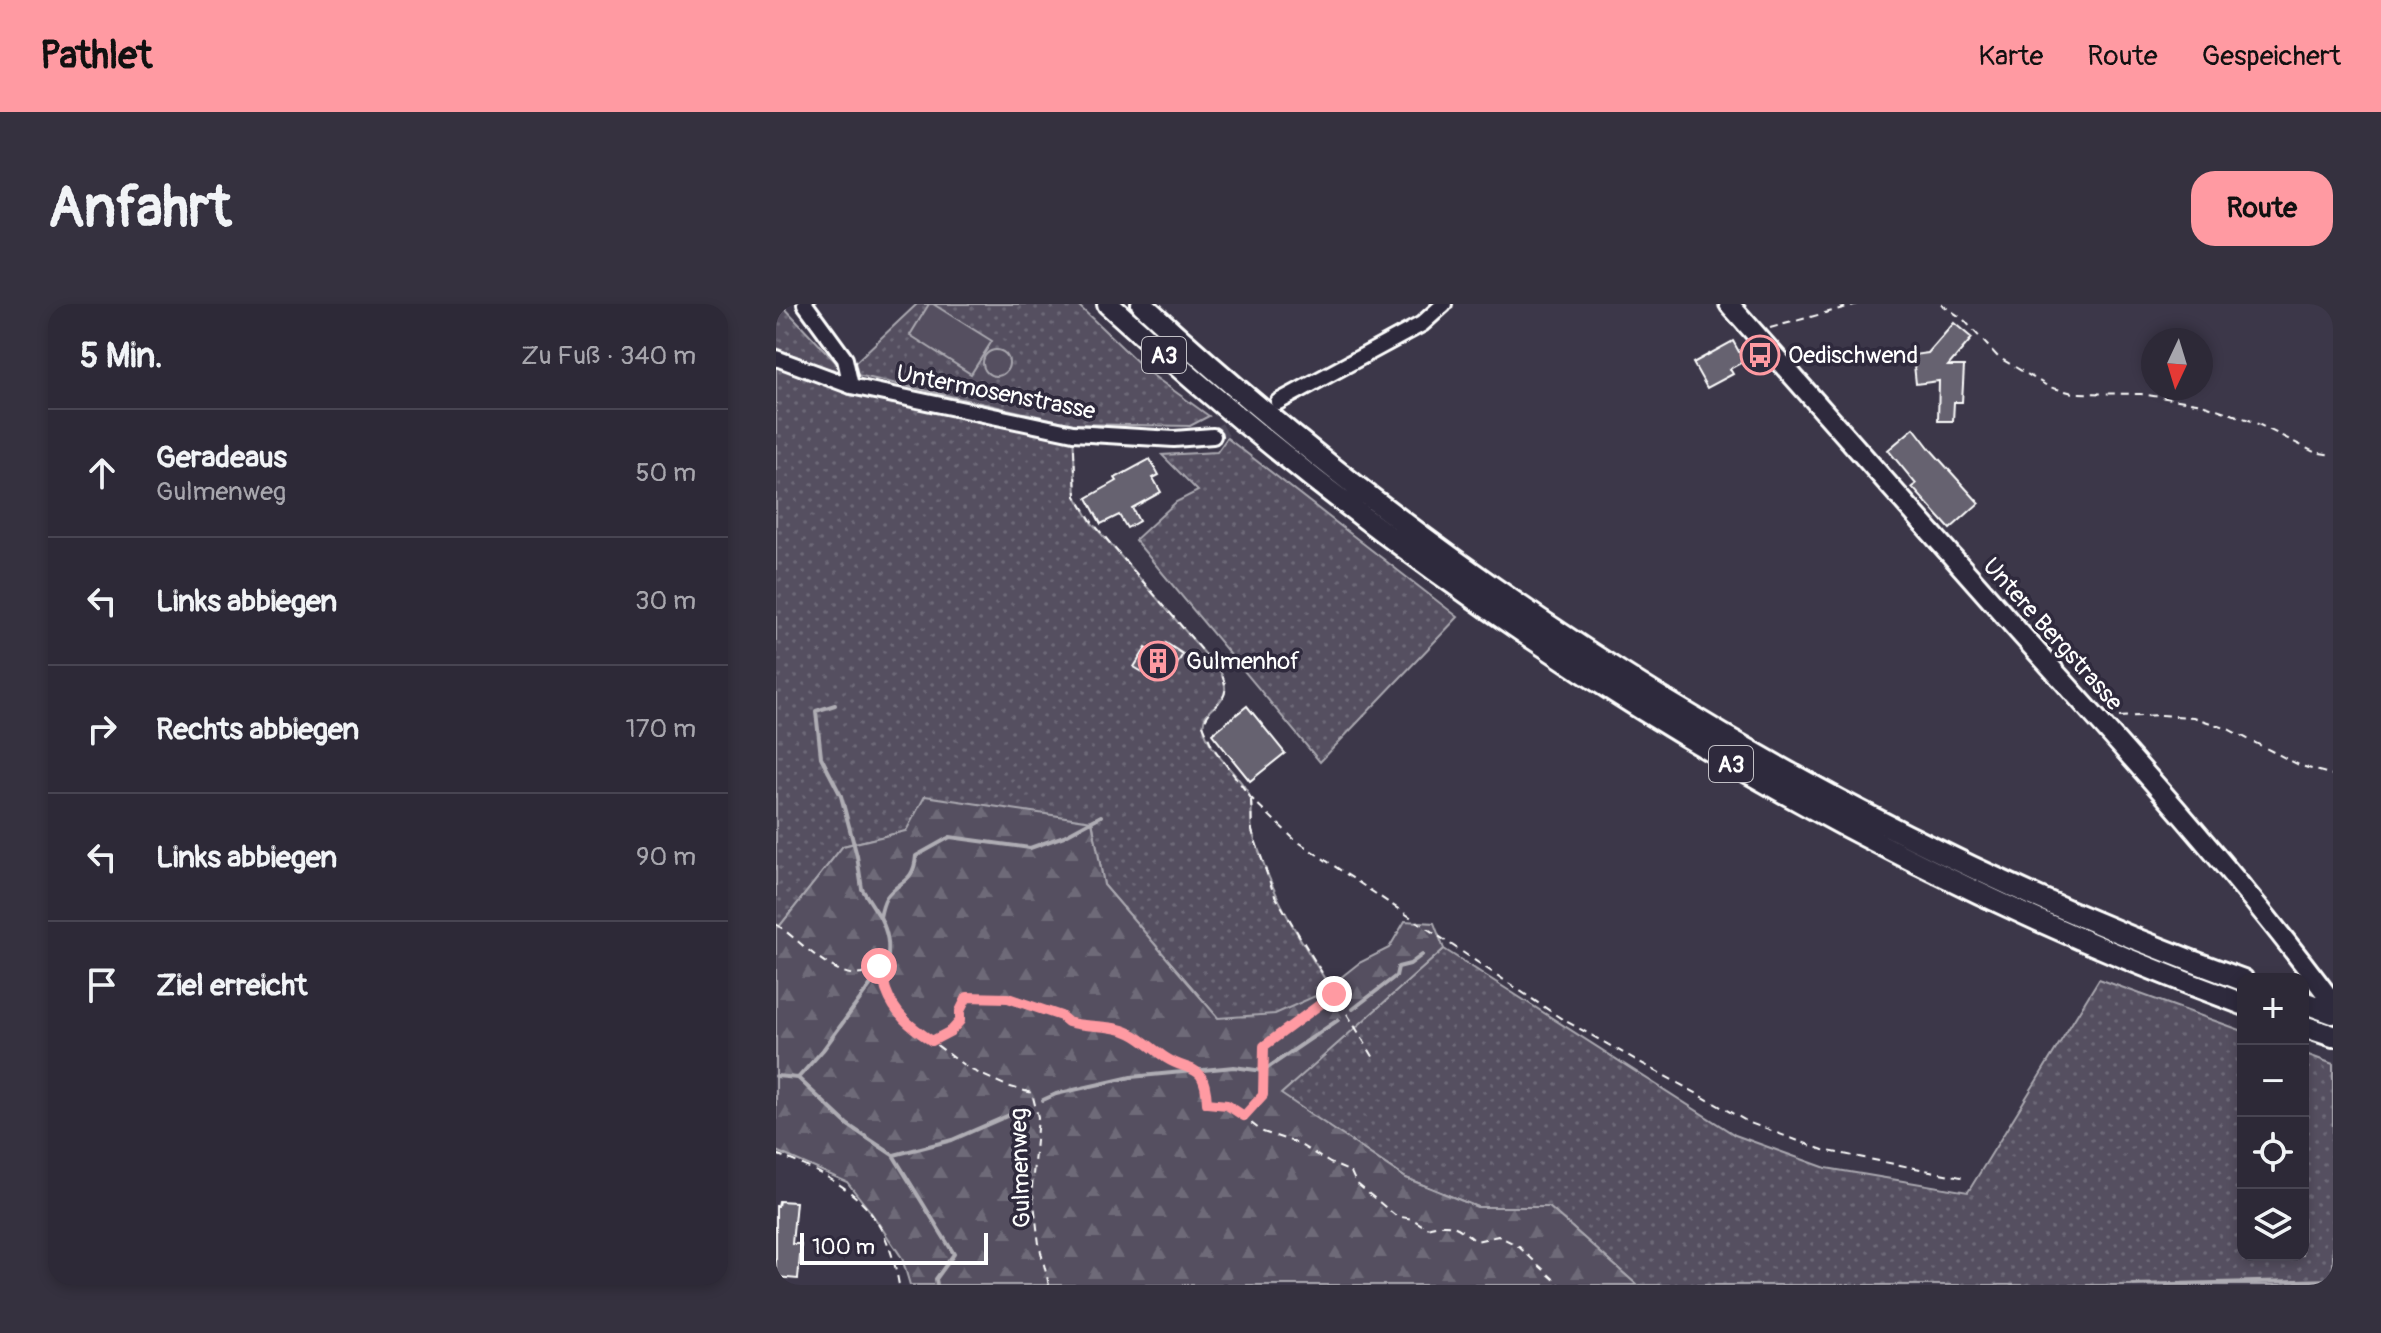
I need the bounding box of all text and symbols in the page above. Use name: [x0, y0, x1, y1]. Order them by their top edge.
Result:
text: Pathlet: [40, 32, 152, 80]
text: Karte: [1978, 39, 2043, 74]
text: Route: [2087, 39, 2158, 74]
text: Gespeichert: [2202, 39, 2341, 74]
button: Route: [2191, 171, 2333, 246]
text: Anfahrt: [48, 174, 231, 243]
north arrow: [2141, 328, 2213, 400]
bus stop icon: Oedischwend: [1739, 334, 1781, 376]
text: 5 Min.: [80, 335, 163, 378]
road number: A3: [1142, 337, 1186, 373]
text: Zu Fuß · 340 m: [521, 340, 696, 372]
place label: Oedischwend: [1788, 341, 1918, 370]
street label: Untermosenstrasse: [894, 359, 1098, 426]
text: Geradeaus: [156, 439, 287, 476]
icon: ahead: [80, 451, 124, 495]
text: 50 m: [635, 457, 696, 489]
text: Gulmenweg: [156, 476, 286, 508]
street label: Untere Bergstrasse: [1976, 552, 2129, 717]
icon: left: [80, 579, 124, 623]
text: Links abbiegen: [156, 583, 337, 620]
text: 30 m: [635, 585, 696, 617]
building icon: Gulmenhof: [1137, 640, 1179, 682]
place label: Gulmenhof: [1186, 647, 1300, 676]
icon: right: [80, 707, 124, 751]
text: Rechts abbiegen: [156, 711, 359, 748]
text: 170 m: [626, 713, 696, 745]
road number: A3: [1709, 746, 1753, 782]
icon: left: [80, 835, 124, 879]
text: Links abbiegen: [156, 839, 337, 876]
text: 90 m: [636, 841, 696, 873]
route start: [861, 948, 897, 984]
icon: arrive: [80, 963, 124, 1007]
text: Ziel erreicht: [156, 967, 307, 1004]
map controls: [2237, 973, 2309, 1261]
button: +: [2237, 973, 2309, 1045]
route end: [1316, 976, 1352, 1012]
button: −: [2237, 1045, 2309, 1117]
street label: Gulmenweg: [1004, 1107, 1037, 1228]
button: locate: [2237, 1117, 2309, 1189]
button: layers: [2237, 1189, 2309, 1261]
scale bar: [800, 1229, 988, 1265]
text: 100 m: [812, 1233, 875, 1261]

